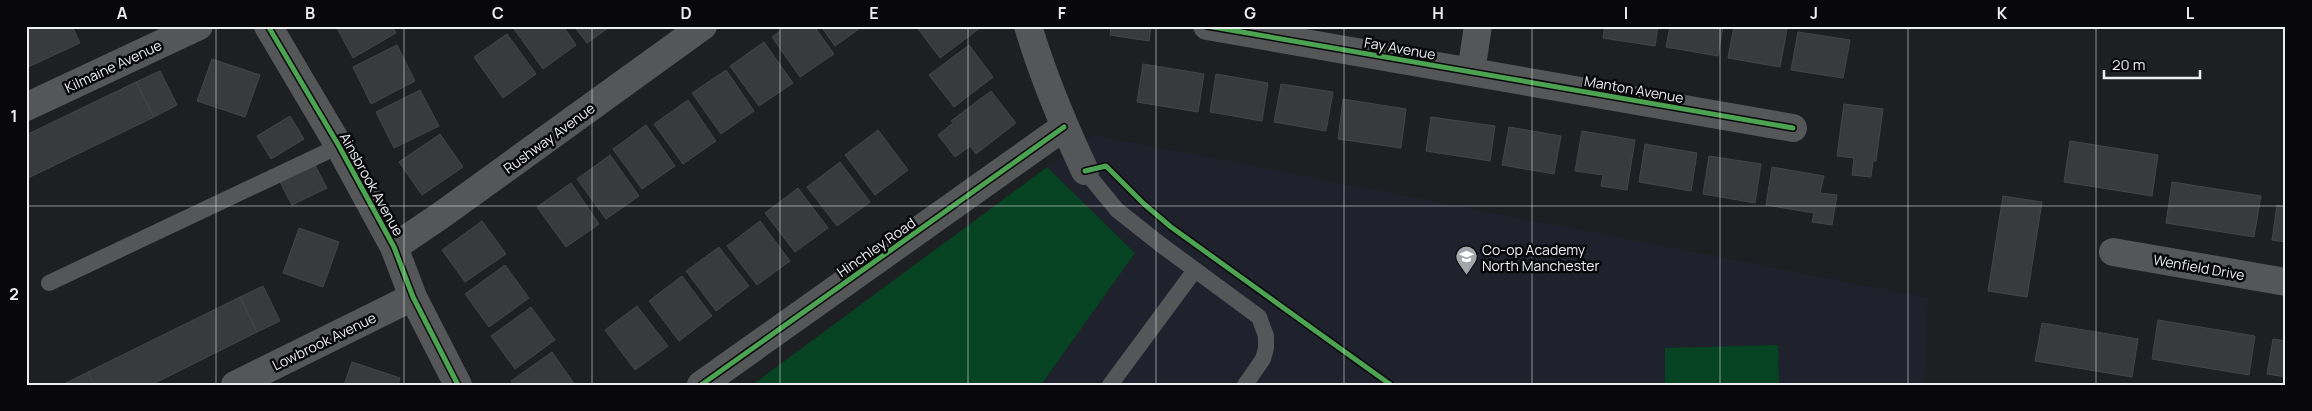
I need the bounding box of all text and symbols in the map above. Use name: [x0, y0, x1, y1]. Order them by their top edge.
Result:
text: A: [117, 2, 128, 24]
text: B: [305, 2, 315, 24]
text: C: [492, 2, 504, 24]
text: D: [680, 2, 692, 24]
text: E: [869, 2, 879, 24]
text: F: [1058, 2, 1067, 24]
text: G: [1244, 2, 1256, 24]
text: H: [1432, 2, 1444, 24]
text: I: [1624, 2, 1628, 24]
text: J: [1810, 2, 1818, 24]
text: K: [1997, 2, 2008, 24]
text: L: [2186, 2, 2195, 24]
street label: Fay Avenue: [1363, 32, 1437, 64]
street label: Kilmaine Avenue: [61, 35, 165, 97]
scale bar: [2104, 48, 2201, 80]
text: 20 m: [2112, 54, 2145, 75]
street label: Manton Avenue: [1583, 71, 1685, 107]
street label: Rushway Avenue: [499, 98, 599, 178]
text: 1: [10, 105, 18, 127]
street label: Ainsbrook Avenue: [336, 129, 408, 239]
street label: Hinchley Road: [833, 213, 919, 281]
place label: Co-op Academy North Manchester: [1482, 240, 1600, 275]
school or university icon: Co-op Academy North Manchester: [1454, 245, 1478, 276]
street label: Wenfield Drive: [2152, 250, 2246, 284]
text: 2: [9, 283, 19, 305]
street label: Lowbrook Avenue: [269, 308, 379, 374]

